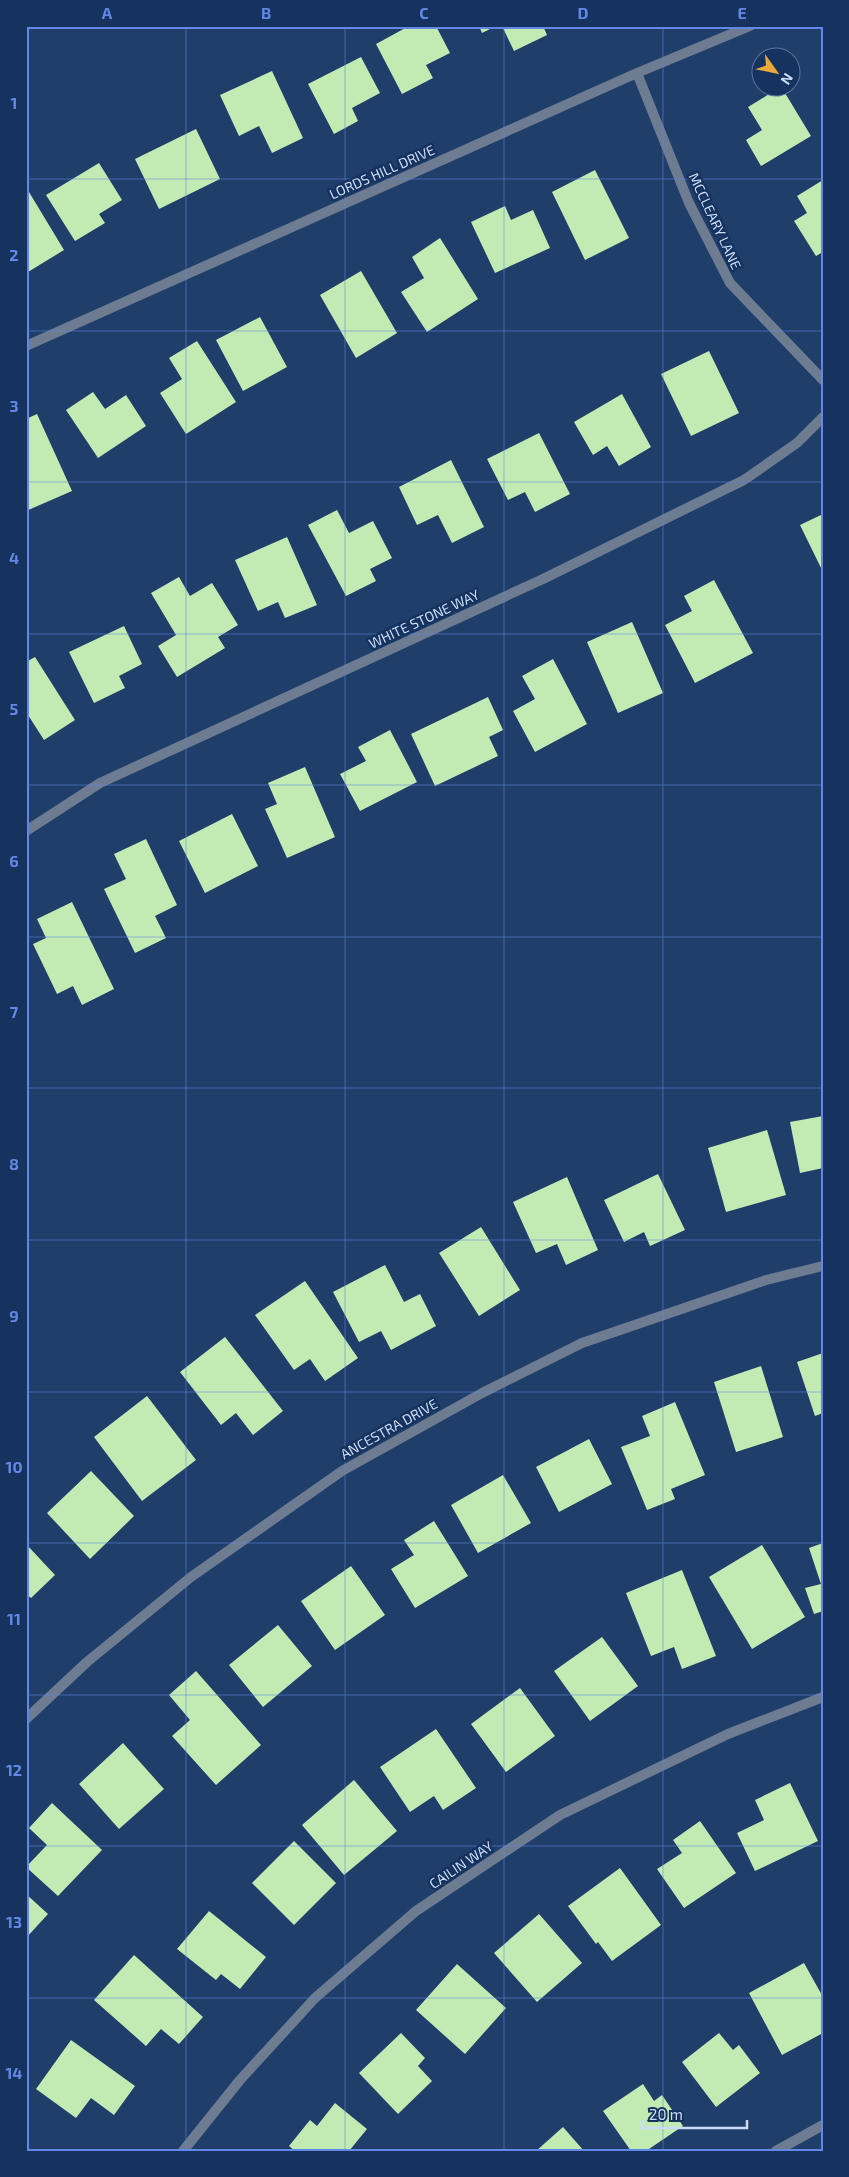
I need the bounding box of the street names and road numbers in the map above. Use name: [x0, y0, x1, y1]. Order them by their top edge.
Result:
street label: LORDS HILL DRIVE: [327, 141, 437, 202]
street label: MCCLEARY LANE: [686, 170, 745, 272]
street label: WHITE STONE WAY: [366, 585, 482, 652]
street label: ANCESTRA DRIVE: [337, 1395, 440, 1462]
street label: CAILIN WAY: [426, 1837, 496, 1892]

